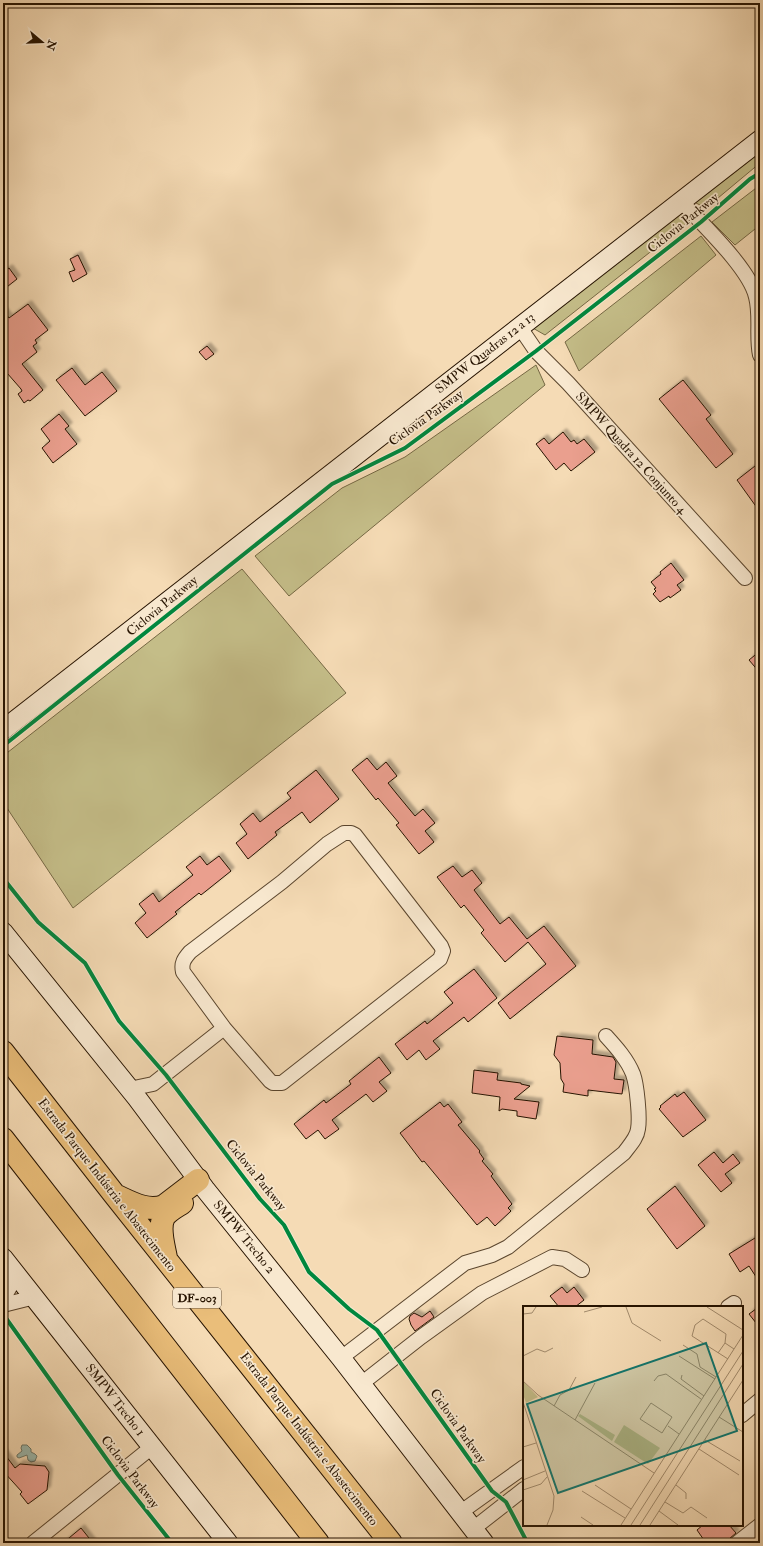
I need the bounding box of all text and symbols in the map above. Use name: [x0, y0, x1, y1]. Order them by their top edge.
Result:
north arrow: [22, 22, 62, 62]
text: N: [43, 37, 59, 53]
street label: Ciclovia Parkway: [644, 189, 723, 257]
street label: SMPW Quadras 12 a 13: [432, 309, 538, 397]
street label: Ciclovia Parkway: [386, 386, 467, 450]
street label: SMPW Quadra 12 Conjunto 4: [572, 389, 691, 518]
street label: Ciclovia Parkway: [123, 572, 202, 640]
street label: Estrada Parque Indústria e Abastecimento: [34, 1095, 180, 1275]
street label: Ciclovia Parkway: [222, 1136, 290, 1215]
street label: SMPW Trecho 2: [210, 1197, 279, 1277]
road number: DF-003: [173, 1288, 221, 1308]
inset map: [523, 1306, 743, 1526]
street label: Estrada Parque Indústria e Abastecimento: [236, 1349, 382, 1529]
street label: SMPW Trecho 1: [82, 1361, 148, 1440]
street label: Ciclovia Parkway: [426, 1386, 490, 1467]
street label: Ciclovia Parkway: [97, 1432, 163, 1512]

